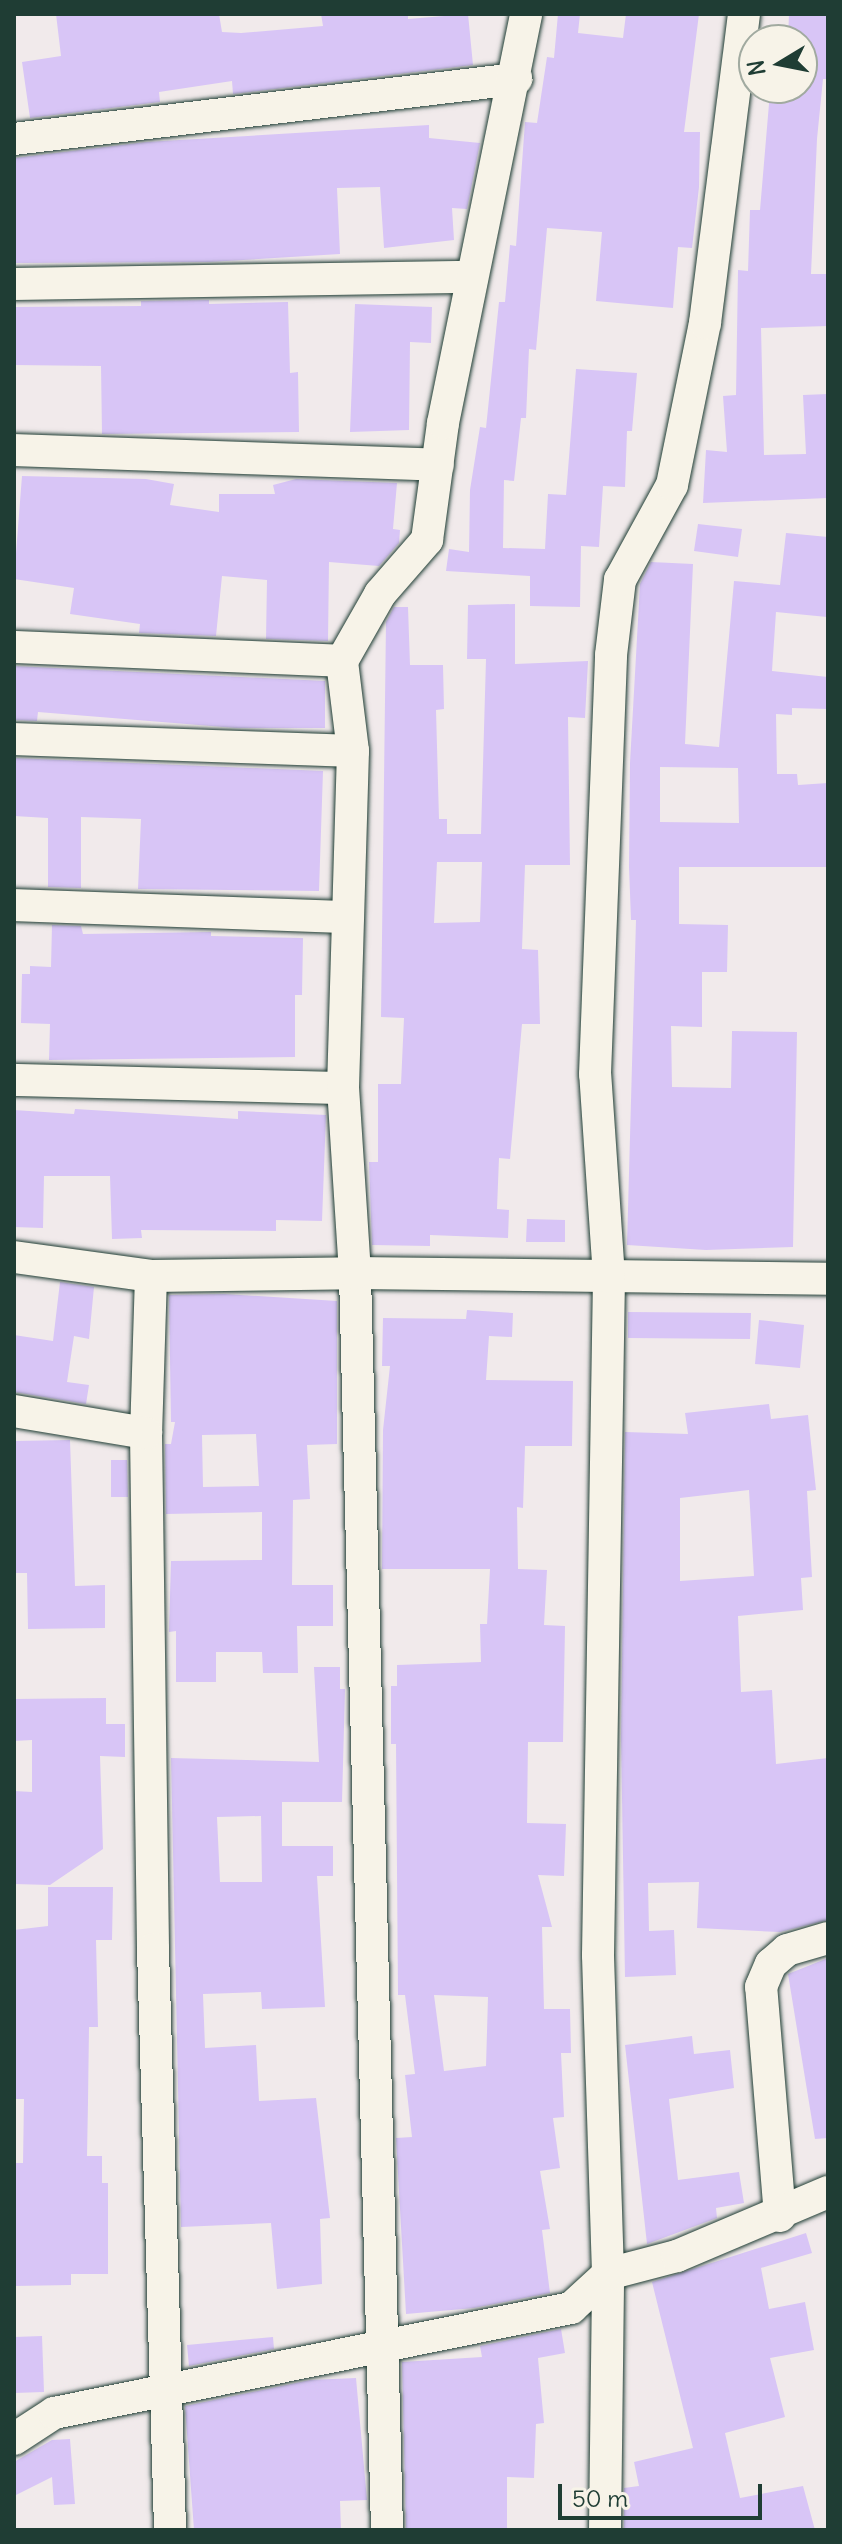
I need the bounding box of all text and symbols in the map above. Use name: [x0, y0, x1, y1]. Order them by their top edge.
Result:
north arrow: [738, 24, 818, 104]
text: N: [741, 58, 771, 78]
scale bar: [562, 2468, 766, 2518]
text: 50 m: [572, 2483, 628, 2513]

